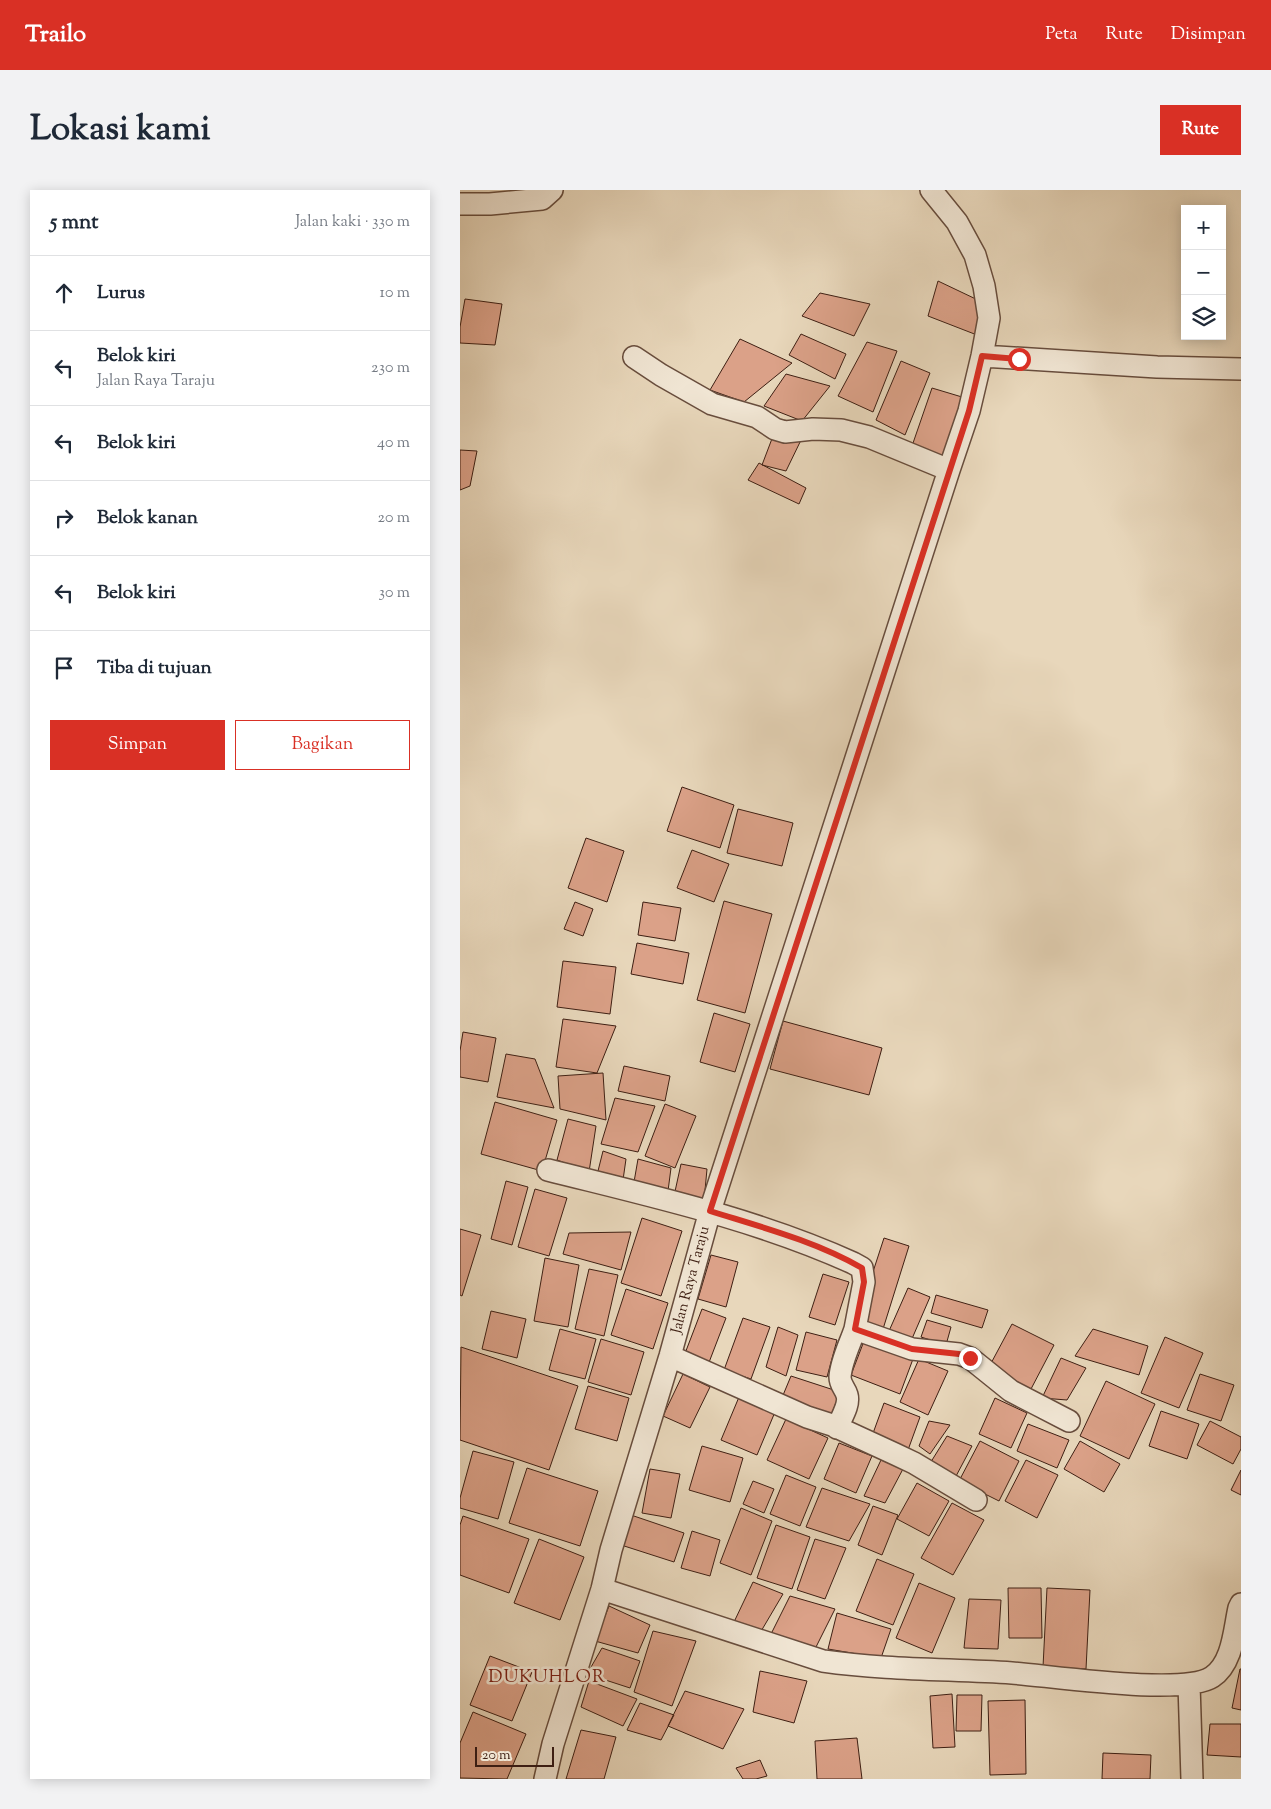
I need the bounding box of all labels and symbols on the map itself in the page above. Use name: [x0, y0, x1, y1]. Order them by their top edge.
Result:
route start: [1008, 348, 1031, 371]
street label: Jalan Raya Taraju: [666, 1224, 716, 1337]
route end: [959, 1347, 982, 1370]
district label: DUKUHLOR: [488, 1665, 606, 1691]
scale bar: [475, 1744, 554, 1767]

